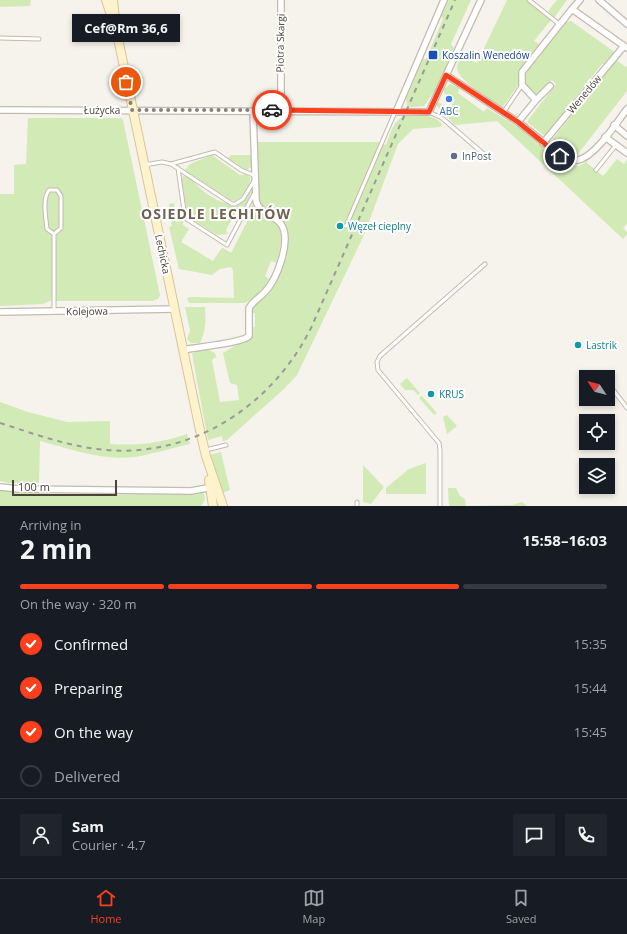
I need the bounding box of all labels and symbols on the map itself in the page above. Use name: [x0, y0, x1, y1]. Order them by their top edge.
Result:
callout: Cef@Rm 36,6: [72, 14, 180, 42]
street label: Piotra Skargi: [272, 14, 288, 72]
place label: Koszalin Wenedów: [442, 48, 530, 62]
marker: Koszalin Wenedów: [427, 49, 439, 61]
pin: [109, 65, 143, 99]
street label: Wenedów: [564, 72, 604, 116]
courier: [252, 90, 292, 130]
marker: ABC: [444, 94, 454, 104]
street label: Łużycka: [84, 103, 120, 117]
place label: ABC: [439, 104, 459, 118]
pin: [543, 139, 577, 173]
place label: InPost: [462, 149, 492, 163]
marker: InPost: [449, 151, 459, 161]
district label: OSIEDLE LECHITÓW: [141, 204, 291, 223]
place label: Węzeł cieplny: [348, 219, 412, 233]
marker: Węzeł cieplny: [335, 221, 345, 231]
street label: Lechicka: [152, 233, 174, 275]
street label: Kolejowa: [66, 304, 108, 318]
place label: Lastrik: [586, 338, 618, 352]
marker: Lastrik: [573, 340, 583, 350]
north arrow: [579, 370, 615, 406]
place label: KRUS: [439, 387, 464, 401]
marker: KRUS: [426, 389, 436, 399]
scale bar: [12, 478, 117, 497]

